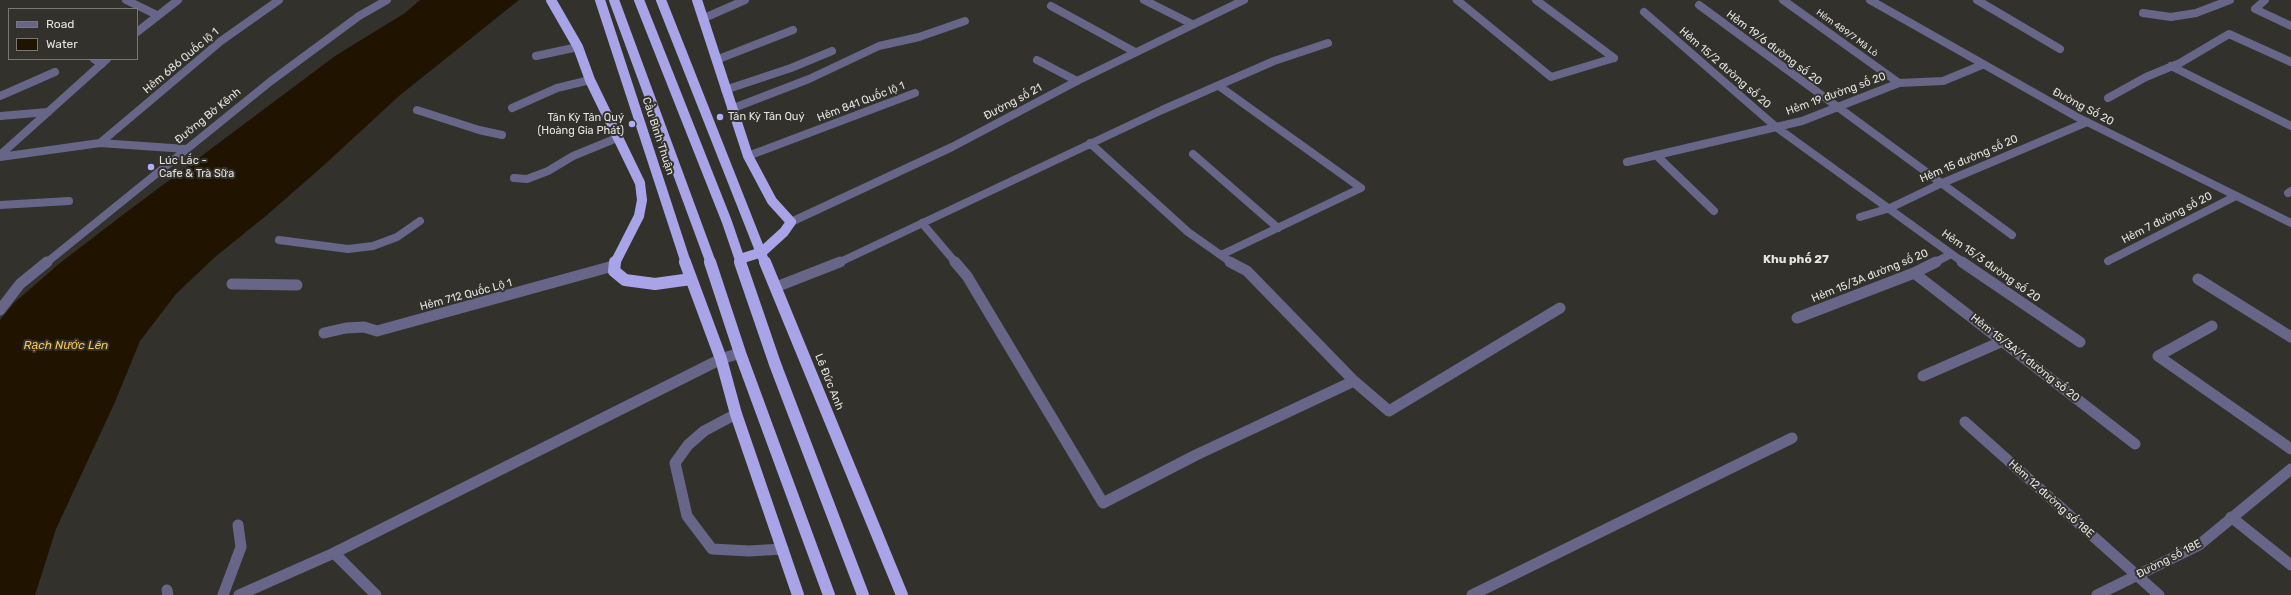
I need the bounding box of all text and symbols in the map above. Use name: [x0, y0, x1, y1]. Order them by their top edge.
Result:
street label: Hẻm 489/7 Mã Lò: [1814, 7, 1880, 59]
legend: [8, 8, 138, 60]
street label: Hẻm 19/6 đường số 20: [1724, 8, 1824, 88]
text: Road: [46, 17, 74, 31]
street label: Hẻm 686 Quốc lộ 1: [140, 25, 222, 97]
street label: Hẻm 15/2 đường số 20: [1676, 25, 1774, 111]
text: Water: [46, 37, 78, 51]
street label: Hẻm 19 đường số 20: [1784, 70, 1888, 118]
street label: Hẻm 841 Quốc lộ 1: [815, 79, 907, 125]
street label: Đường số 21: [982, 81, 1044, 123]
street label: Đường Bờ Kênh: [172, 85, 244, 147]
street label: Đường Số 20: [2050, 85, 2116, 129]
street label: Cầu Bình Thuận: [639, 95, 677, 177]
place label: Tân Kỳ Tân Quý: [728, 110, 805, 124]
place label: Tân Kỳ Tân Quý (Hoàng Gia Phát): [538, 111, 624, 137]
marker: Tân Kỳ Tân Quý: [715, 112, 725, 122]
marker: Tân Kỳ Tân Quý (Hoàng Gia Phát): [627, 119, 637, 129]
street label: Hẻm 15 đường số 20: [1918, 132, 2020, 186]
place label: Lúc Lắc - Cafe & Trà Sữa: [159, 154, 234, 180]
marker: Lúc Lắc - Cafe & Trà Sữa: [146, 162, 156, 172]
street label: Hẻm 7 đường số 20: [2120, 189, 2214, 247]
street label: Hẻm 15/3 đường số 20: [1939, 227, 2043, 305]
street label: Hẻm 15/3A đường số 20: [1810, 247, 1930, 305]
district label: Khu phố 27: [1763, 253, 1829, 267]
street label: Hẻm 712 Quốc Lộ 1: [419, 276, 513, 314]
street label: Hẻm 15/3A/1 đường số 20: [1968, 311, 2082, 405]
water label: Rạch Nước Lên: [24, 339, 108, 353]
street label: Lê Đức Anh: [812, 352, 846, 412]
street label: Hẻm 12 đường số 18E: [2006, 457, 2096, 541]
street label: Đường số 18E: [2134, 537, 2204, 581]

